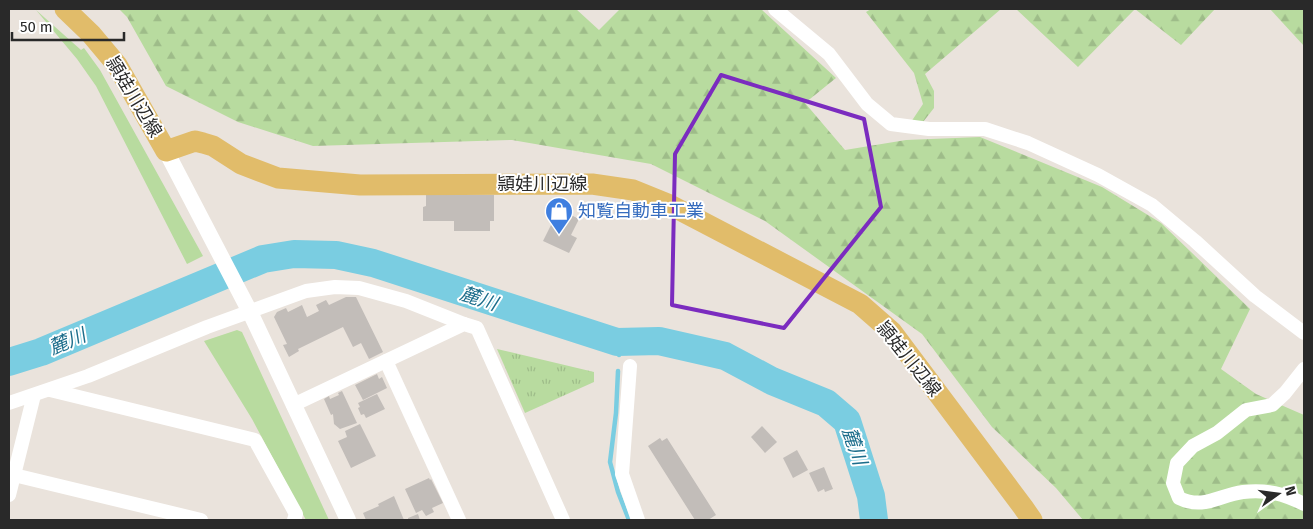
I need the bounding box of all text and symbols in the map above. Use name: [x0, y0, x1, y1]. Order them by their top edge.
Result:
scale bar: [12, 10, 125, 42]
text: 50 m: [20, 18, 53, 36]
street label: 頴娃川辺線: [101, 53, 167, 141]
street label: 頴娃川辺線: [497, 173, 587, 195]
shop icon: 知覧自動車工業: [544, 196, 574, 235]
place label: 知覧自動車工業: [578, 200, 704, 222]
water label: 麓川: [457, 282, 502, 316]
street label: 頴娃川辺線: [872, 317, 946, 401]
water label: 麓川: [45, 323, 91, 359]
water label: 麓川: [837, 424, 872, 470]
north arrow: [1253, 469, 1303, 519]
text: N: [1281, 484, 1300, 498]

